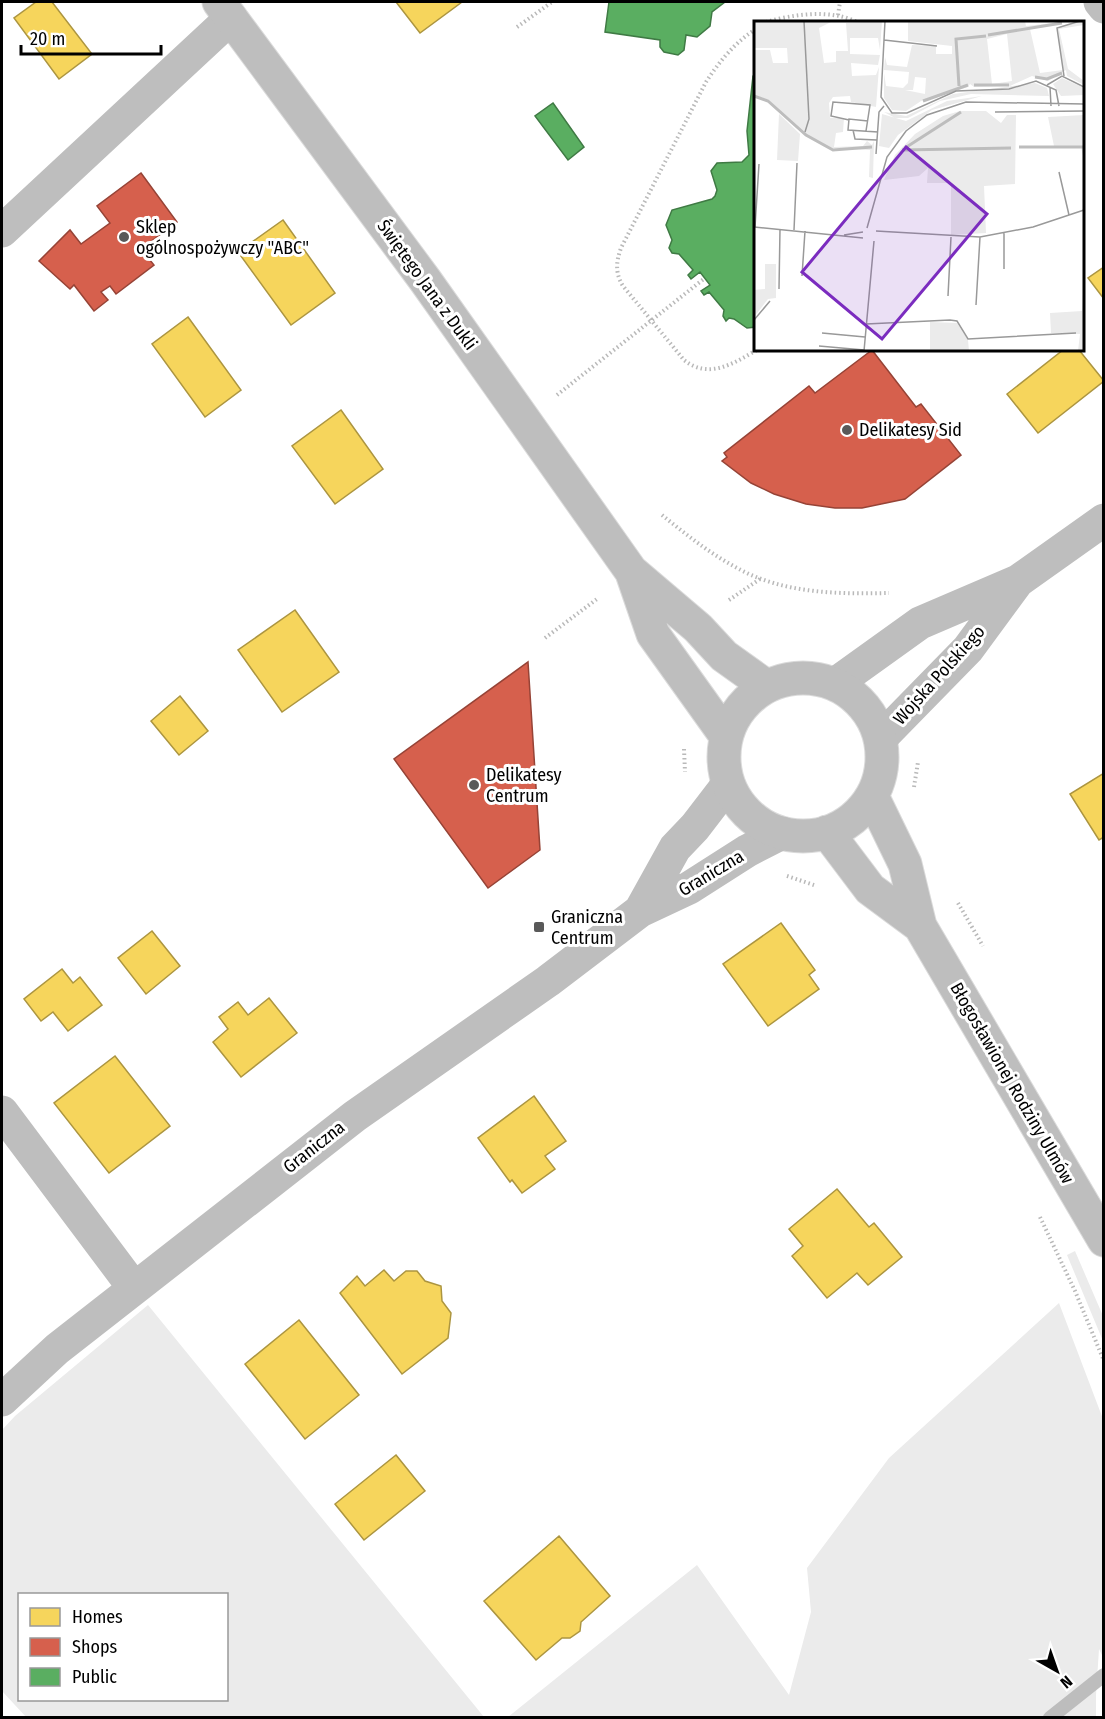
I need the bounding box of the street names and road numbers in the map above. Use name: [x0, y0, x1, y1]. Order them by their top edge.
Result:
street label: Świętego Jana z Dukli: [372, 216, 482, 354]
street label: Wojska Polskiego: [889, 621, 989, 729]
street label: Graniczna: [674, 845, 748, 901]
street label: Błogosławionej Rodziny Ulmów: [945, 979, 1079, 1188]
street label: Graniczna: [279, 1116, 349, 1178]

